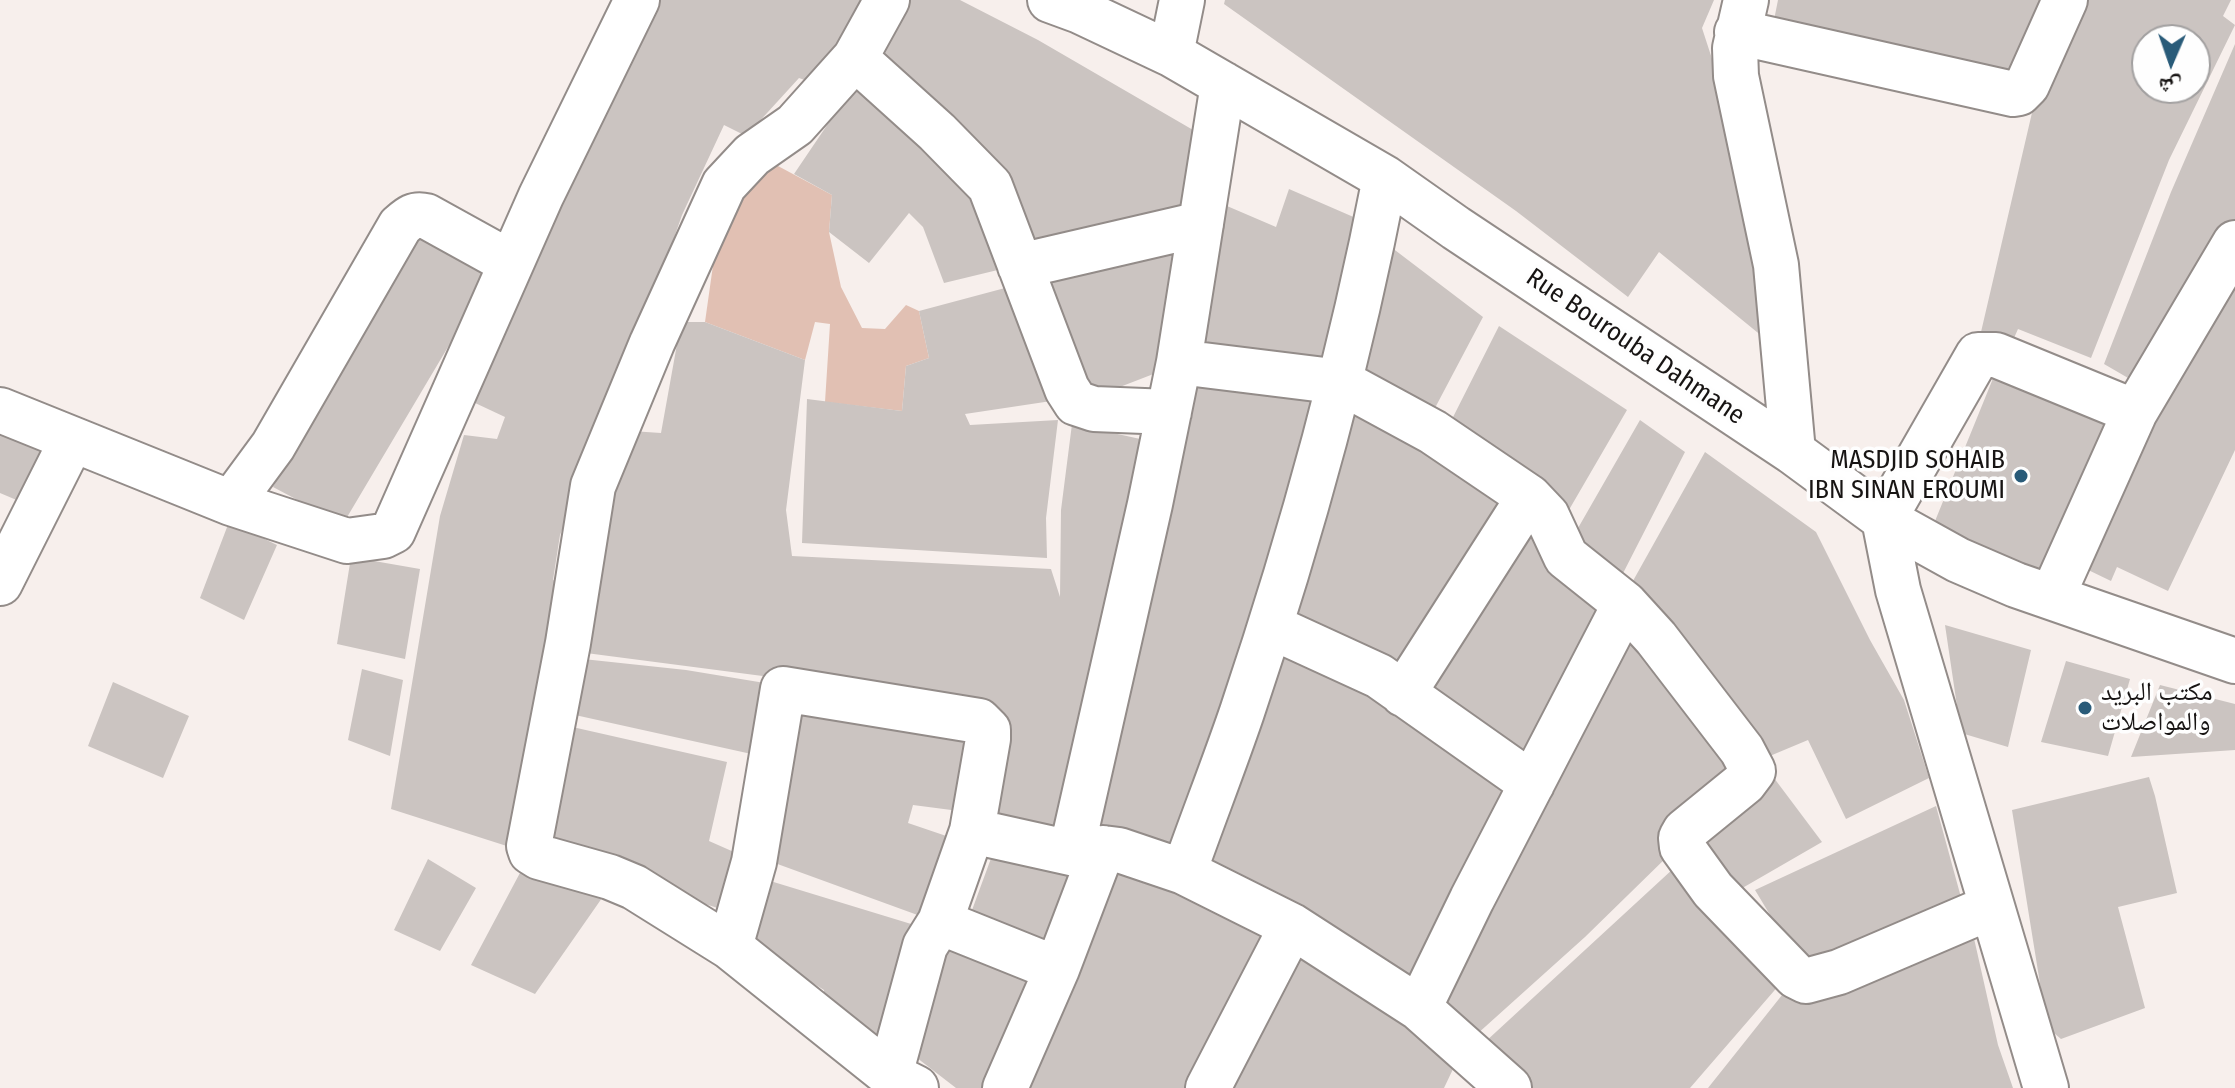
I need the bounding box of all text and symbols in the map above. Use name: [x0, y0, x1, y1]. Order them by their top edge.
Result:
north arrow: [2131, 24, 2211, 104]
text: ش: [2158, 73, 2182, 100]
street label: Rue Bourouba Dahmane: [1520, 262, 1750, 432]
place label: MASDJID SOHAIB IBN SINAN EROUMI: [1808, 445, 2005, 506]
marker: MASDJID SOHAIB IBN SINAN EROUMI: [2012, 467, 2030, 485]
place label: مكتب البريد والمواصلات: [2101, 677, 2213, 738]
marker: مكتب البريد والمواصلات: [2076, 699, 2094, 717]

